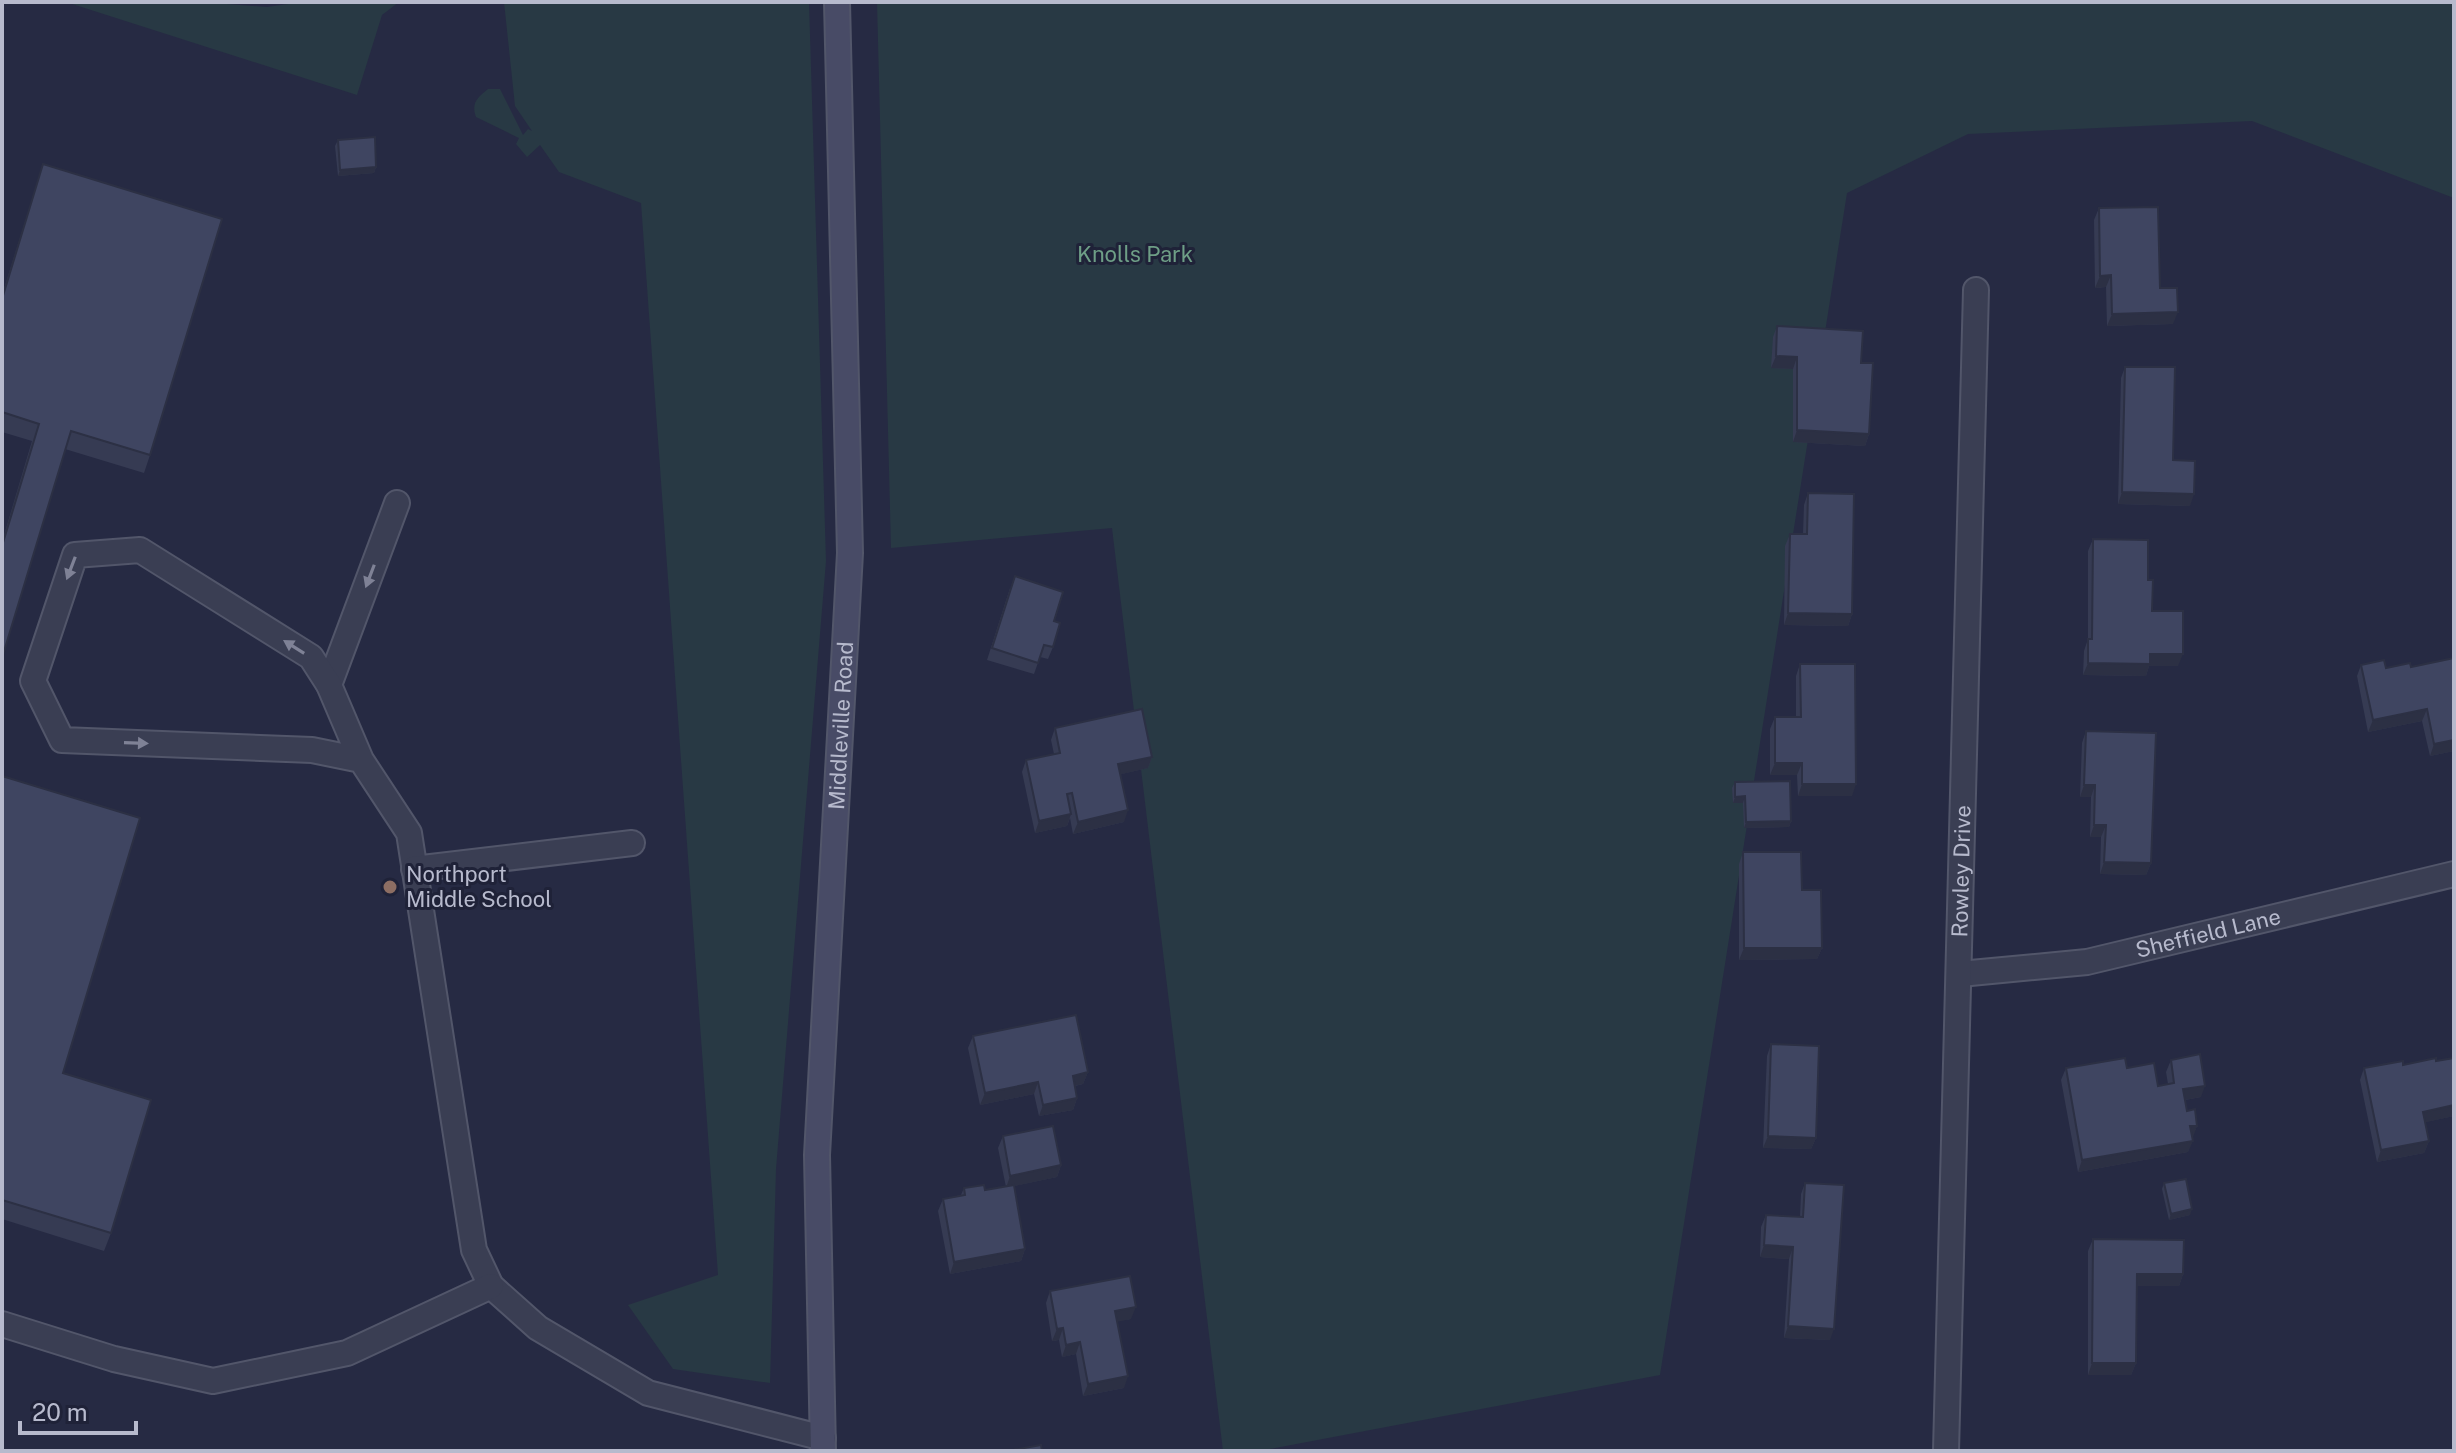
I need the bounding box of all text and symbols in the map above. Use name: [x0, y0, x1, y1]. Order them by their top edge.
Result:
park label: Knolls Park: [1077, 241, 1193, 267]
one-way arrow: [65, 556, 77, 580]
one-way arrow: [363, 565, 376, 589]
one-way arrow: [283, 641, 305, 655]
street label: Middleville Road: [823, 641, 858, 811]
one-way arrow: [124, 737, 149, 750]
street label: Rowley Drive: [1946, 805, 1976, 938]
place label: Northport Middle School: [406, 861, 552, 912]
marker: Northport Middle School: [381, 878, 399, 896]
street label: Sheffield Lane: [2133, 903, 2283, 963]
scale bar: [20, 1385, 136, 1435]
text: 20 m: [32, 1398, 88, 1426]

